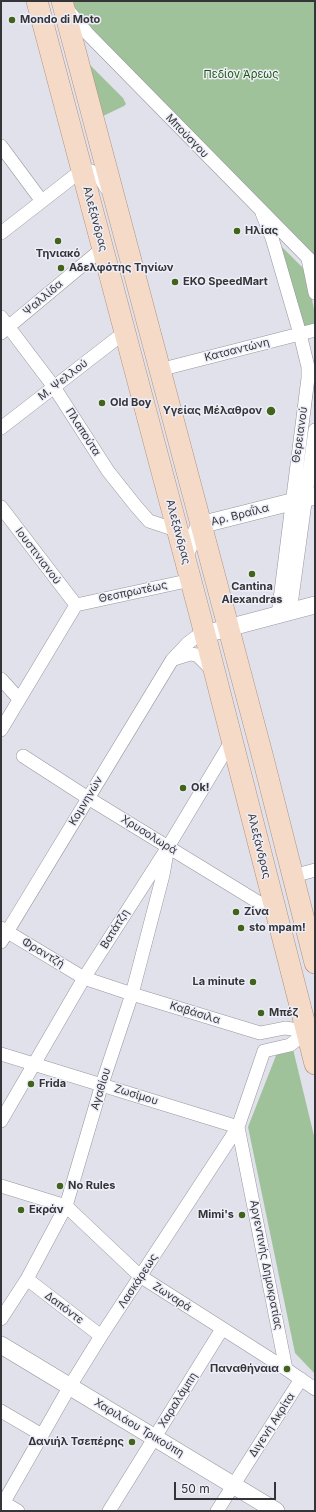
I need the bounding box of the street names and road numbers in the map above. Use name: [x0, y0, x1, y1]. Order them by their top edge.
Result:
street label: Μπούσγου: [163, 111, 211, 161]
street label: Αλεξάνδρας: [80, 185, 110, 253]
street label: Ψαλλίδα: [20, 278, 66, 318]
street label: Κατσαντώνη: [203, 336, 271, 364]
street label: Μ. Ψελλού: [36, 357, 90, 403]
street label: Πλαπούτα: [63, 406, 103, 458]
street label: Θερειανού: [290, 406, 310, 464]
street label: Αλεξάνδρας: [163, 498, 193, 566]
street label: Αρ. Βραΐλα: [210, 501, 270, 529]
street label: Ιουστινιανού: [12, 525, 64, 587]
street label: Θεσπρωτέως: [98, 578, 168, 606]
street label: Κομνηνών: [66, 774, 106, 828]
street label: Αλεξάνδρας: [245, 812, 273, 880]
street label: Χρυσολωρά: [119, 813, 179, 857]
street label: Βατάτζη: [98, 907, 132, 951]
street label: Φραντζή: [19, 935, 67, 971]
street label: Καβάσιλα: [168, 999, 222, 1027]
street label: Αγαθίου: [88, 1066, 114, 1112]
street label: Ζωσίμου: [112, 1082, 160, 1108]
street label: Αργεντινής Δημοκρατίας: [247, 1199, 285, 1331]
street label: Λασκάρεως: [115, 1251, 161, 1311]
street label: Ζωναρά: [150, 1280, 194, 1314]
street label: Δαπόντε: [42, 1289, 86, 1327]
street label: Χαραλάμπη: [156, 1370, 200, 1430]
street label: Διγενή Ακρίτα: [246, 1390, 298, 1460]
street label: Χαριλάου Τρικούπη: [92, 1396, 186, 1460]

